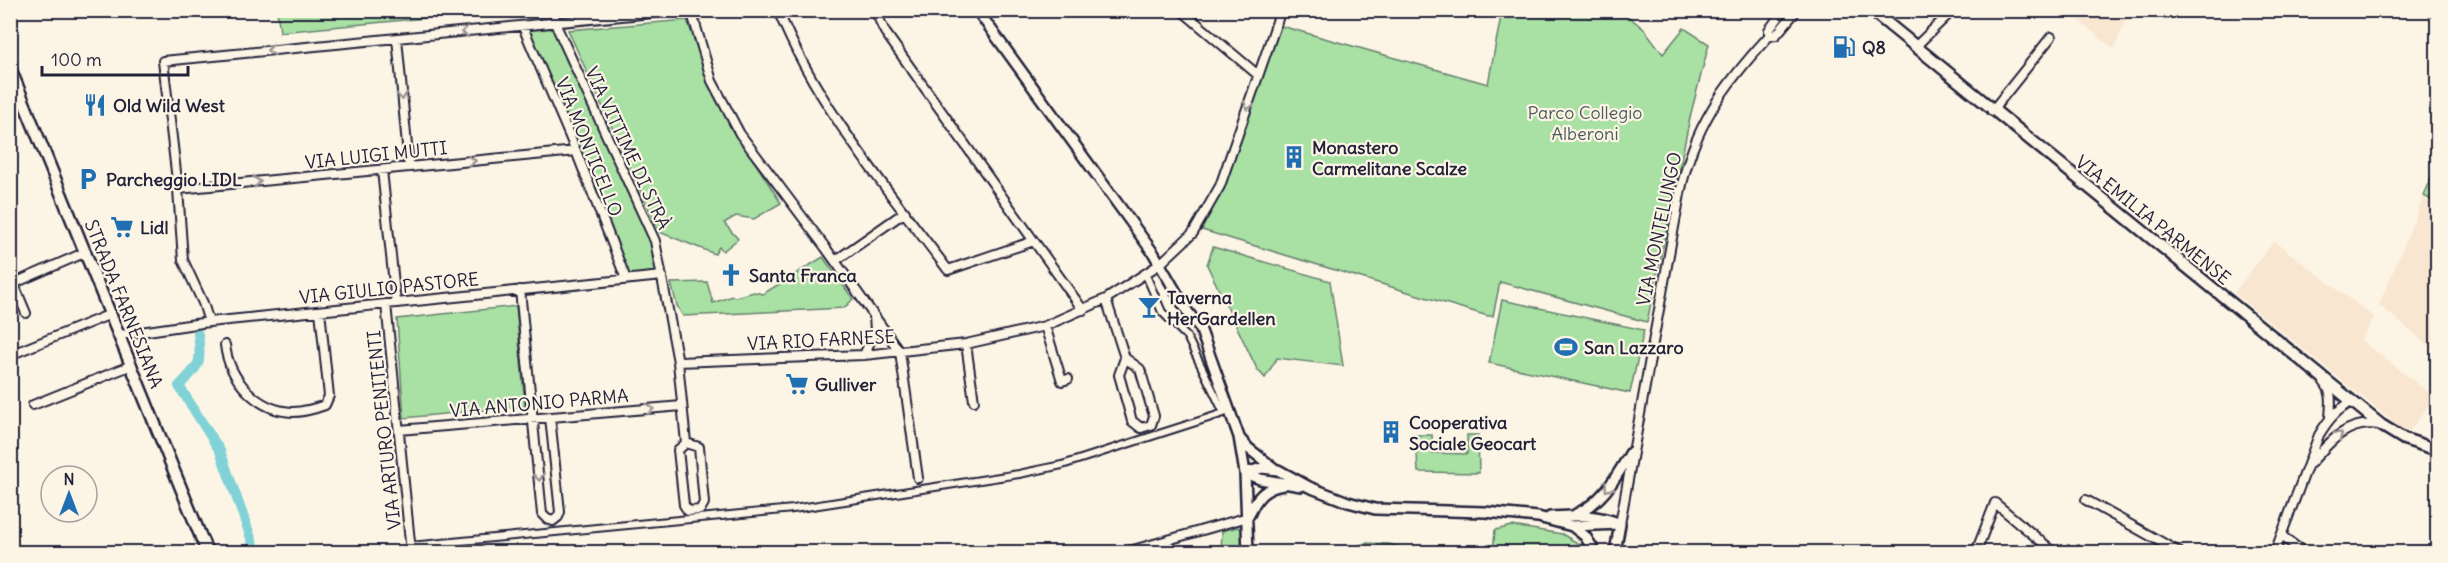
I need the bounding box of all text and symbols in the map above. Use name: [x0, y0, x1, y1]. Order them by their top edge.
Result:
one-way arrow: [461, 25, 470, 38]
fuel station icon: Q8: [1831, 34, 1857, 60]
place label: Q8: [1862, 36, 1886, 59]
scale bar: [42, 39, 188, 77]
one-way arrow: [266, 43, 276, 56]
text: 100 m: [51, 48, 102, 71]
street label: VIA VITTIME DI STRÀ: [580, 63, 676, 233]
street label: VIA MONTICELLO: [551, 74, 627, 220]
restaurant icon: Old Wild West: [82, 92, 108, 118]
one-way arrow: [396, 92, 409, 101]
place label: Old Wild West: [113, 94, 226, 117]
one-way arrow: [1243, 100, 1255, 111]
park label: Parco Collegio Alberoni: [1528, 101, 1642, 145]
street label: VIA LUIGI MUTTI: [304, 136, 448, 174]
place label: Monastero Carmelitane Scalze: [1312, 136, 1467, 180]
building icon: Monastero Carmelitane Scalze: [1281, 144, 1307, 170]
street label: VIA MONTELUNGO: [1631, 150, 1687, 308]
street label: VIA EMILIA PARMENSE: [2071, 150, 2235, 290]
one-way arrow: [468, 155, 477, 168]
parking icon: Parcheggio LIDL: [75, 166, 101, 192]
place label: Parcheggio LIDL: [106, 168, 242, 191]
one-way arrow: [253, 176, 262, 189]
supermarket icon: Lidl: [109, 214, 135, 240]
street label: STRADA FARNESIANA: [80, 216, 168, 392]
place label: Lidl: [140, 216, 168, 239]
church icon: Santa Franca: [718, 262, 744, 288]
place label: Santa Franca: [749, 264, 857, 287]
street label: VIA GIULIO PASTORE: [298, 267, 480, 309]
place label: Taverna HerGardellen: [1167, 286, 1276, 330]
bar icon: Taverna HerGardellen: [1136, 294, 1162, 320]
street label: VIA RIO FARNESE: [746, 325, 896, 355]
street label: VIA ARTURO PENITENTI: [362, 329, 406, 531]
sports icon: San Lazzaro: [1553, 334, 1579, 360]
place label: San Lazzaro: [1584, 336, 1684, 359]
supermarket icon: Gulliver: [784, 371, 810, 397]
place label: Gulliver: [815, 373, 877, 396]
street label: VIA ANTONIO PARMA: [449, 384, 629, 422]
one-way arrow: [645, 403, 654, 416]
place label: Cooperativa Sociale Geocart: [1409, 411, 1537, 455]
building icon: Cooperativa Sociale Geocart: [1378, 419, 1404, 445]
one-way arrow: [2332, 431, 2343, 442]
north arrow: [39, 464, 99, 524]
text: N: [63, 469, 75, 489]
one-way arrow: [532, 473, 545, 482]
one-way arrow: [1605, 481, 1616, 492]

